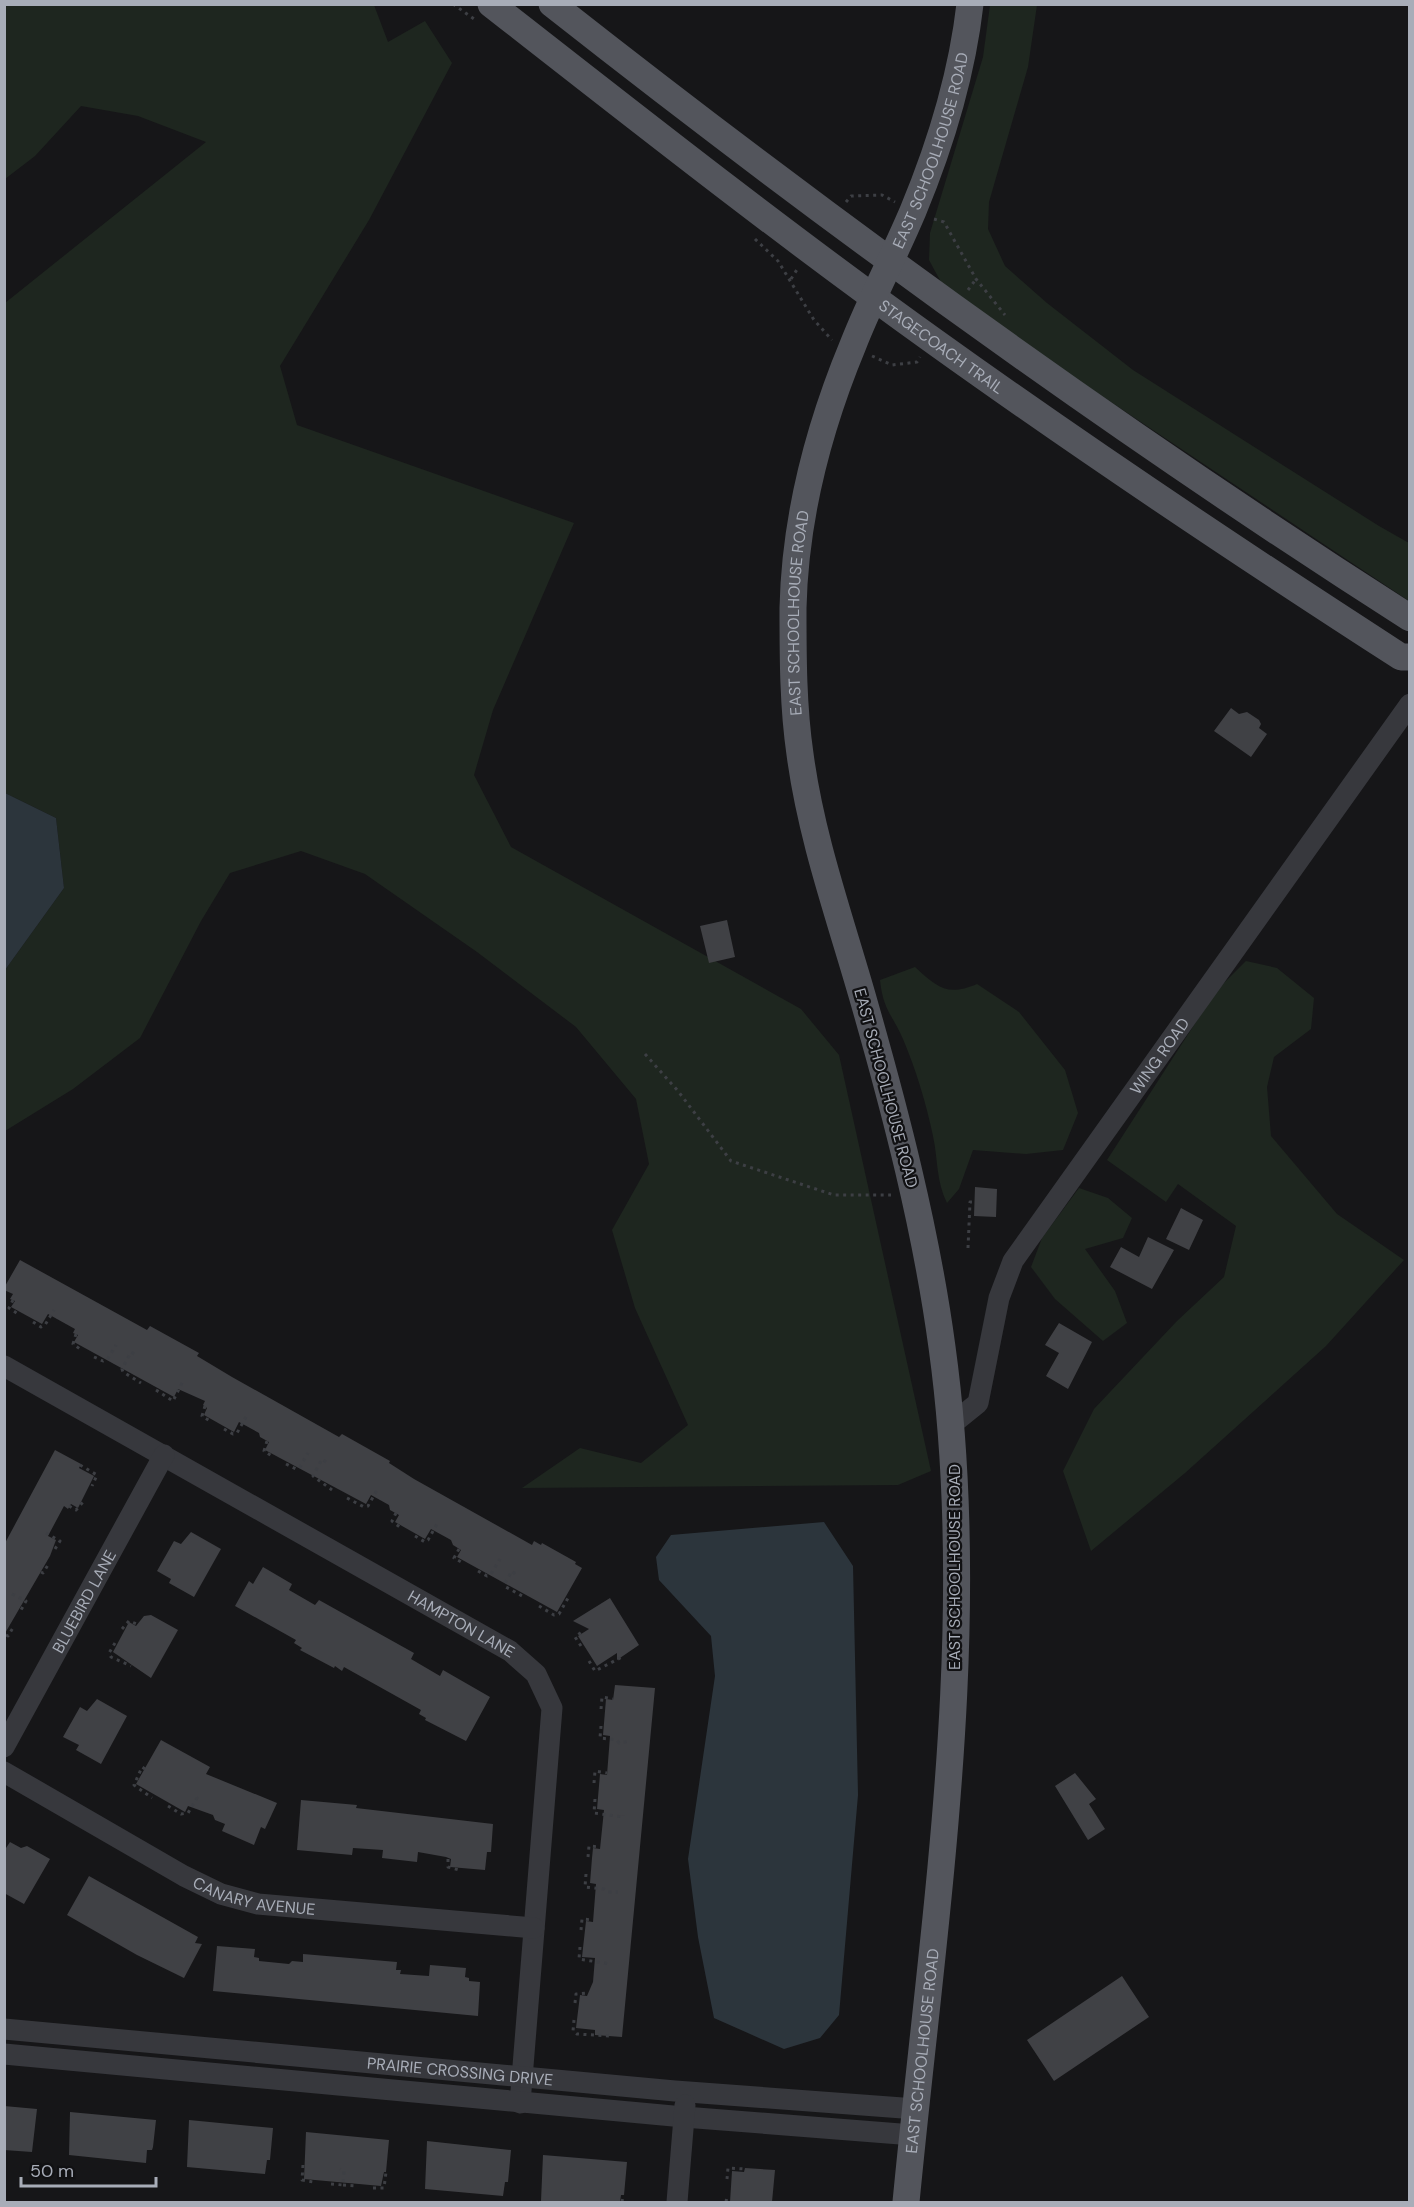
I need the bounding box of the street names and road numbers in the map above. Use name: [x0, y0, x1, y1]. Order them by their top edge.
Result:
street label: EAST SCHOOLHOUSE ROAD: [887, 50, 973, 252]
street label: STAGECOACH TRAIL: [875, 295, 1008, 398]
street label: EAST SCHOOLHOUSE ROAD: [782, 509, 814, 716]
street label: EAST SCHOOLHOUSE ROAD: [849, 986, 923, 1190]
street label: WING ROAD: [1125, 1013, 1194, 1098]
street label: EAST SCHOOLHOUSE ROAD: [944, 1464, 965, 1670]
street label: BLUEBIRD LANE: [47, 1546, 120, 1657]
street label: HAMPTON LANE: [404, 1585, 519, 1662]
street label: CANARY AVENUE: [190, 1872, 316, 1919]
street label: EAST SCHOOLHOUSE ROAD: [900, 1947, 943, 2154]
street label: PRAIRIE CROSSING DRIVE: [366, 2052, 554, 2090]

